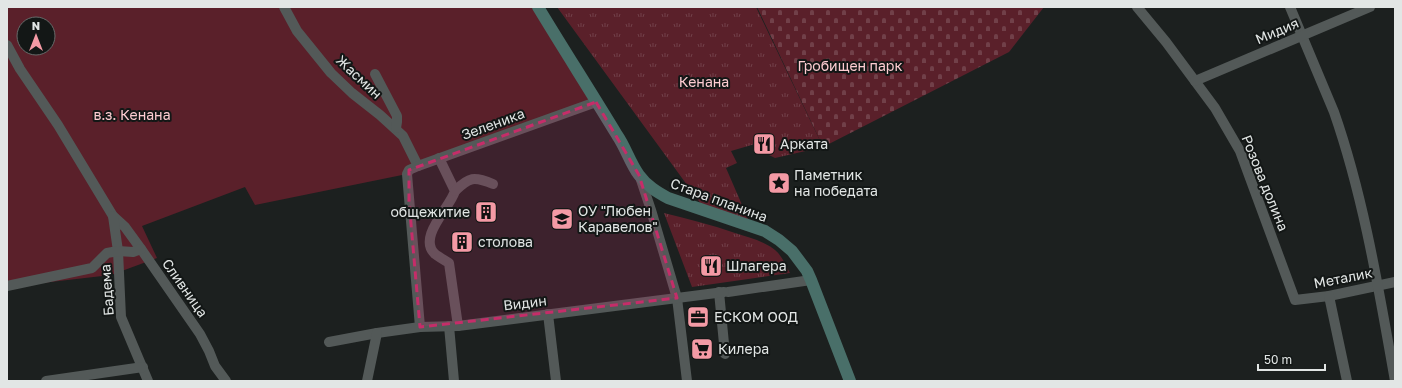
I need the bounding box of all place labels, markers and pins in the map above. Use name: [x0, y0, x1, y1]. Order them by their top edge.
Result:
restaurant icon: Арката: [751, 131, 777, 157]
place label: Арката: [780, 135, 828, 152]
place label: Паметник на победата: [794, 166, 878, 199]
place icon: Паметник на победата: [766, 170, 792, 196]
building icon: общежитие: [473, 199, 499, 225]
place label: ОУ "Любен Каравелов": [578, 202, 658, 235]
place label: общежитие: [390, 203, 470, 220]
school or university icon: ОУ "Любен Каравелов": [549, 206, 575, 232]
building icon: столова: [449, 229, 475, 255]
place label: столова: [478, 233, 533, 250]
restaurant icon: Шлагера: [698, 253, 724, 279]
place label: Шлагера: [726, 257, 787, 274]
office icon: ЕСКОМ ООД: [685, 304, 711, 330]
place label: ЕСКОМ ООД: [714, 308, 798, 325]
supermarket icon: Килера: [689, 336, 715, 362]
place label: Килера: [718, 340, 769, 357]

